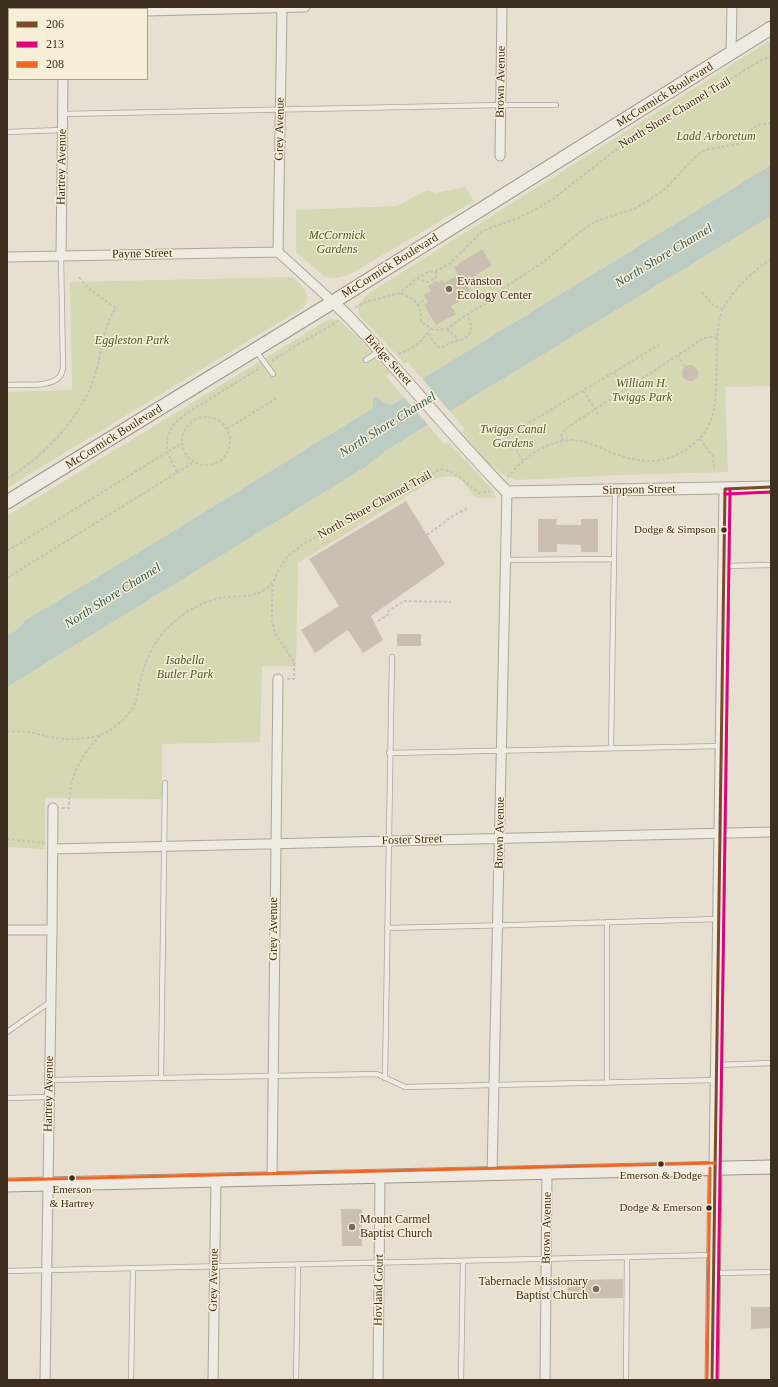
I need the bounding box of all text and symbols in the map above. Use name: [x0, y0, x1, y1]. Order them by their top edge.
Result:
legend: [8, 8, 148, 80]
text: 206: [46, 17, 64, 31]
text: 213: [46, 37, 64, 51]
street label: Brown Avenue: [493, 46, 509, 118]
text: 208: [46, 57, 64, 71]
street label: McCormick Boulevard: [614, 59, 716, 131]
street label: North Shore Channel Trail: [616, 74, 734, 152]
street label: Grey Avenue: [272, 97, 288, 161]
street label: Hartrey Avenue: [54, 129, 70, 205]
park label: Ladd Arboretum: [676, 130, 756, 144]
water label: North Shore Channel: [613, 221, 715, 291]
park label: McCormick Gardens: [309, 229, 365, 257]
street label: McCormick Boulevard: [339, 230, 441, 302]
street label: Payne Street: [112, 246, 172, 262]
place label: Evanston Ecology Center: [457, 275, 532, 303]
marker: Evanston Ecology Center: [444, 284, 454, 294]
street label: Bridge Street: [361, 332, 415, 388]
park label: Eggleston Park: [95, 334, 169, 348]
park label: William H. Twiggs Park: [612, 377, 672, 405]
water label: North Shore Channel: [337, 389, 439, 461]
street label: McCormick Boulevard: [63, 401, 165, 473]
park label: Twiggs Canal Gardens: [480, 423, 546, 451]
street label: North Shore Channel Trail: [316, 468, 434, 542]
street label: Simpson Street: [602, 482, 676, 498]
place label: Dodge & Simpson: [634, 523, 716, 537]
marker: Dodge & Simpson: [719, 525, 729, 535]
water label: North Shore Channel: [62, 560, 164, 632]
park label: Isabella Butler Park: [157, 654, 213, 682]
street label: Brown Avenue: [492, 797, 508, 869]
street label: Foster Street: [381, 832, 443, 848]
street label: Grey Avenue: [267, 897, 281, 961]
street label: Hartrey Avenue: [41, 1056, 57, 1132]
marker: Emerson & Dodge: [656, 1159, 666, 1169]
place label: Emerson & Dodge: [620, 1169, 702, 1183]
marker: Emerson & Hartrey: [67, 1173, 77, 1183]
place label: Emerson & Hartrey: [50, 1183, 94, 1209]
street label: Brown Avenue: [539, 1192, 555, 1264]
place label: Dodge & Emerson: [620, 1201, 702, 1215]
marker: Dodge & Emerson: [704, 1203, 714, 1213]
place label: Mount Carmel Baptist Church: [360, 1213, 432, 1241]
marker: Mount Carmel Baptist Church: [347, 1222, 357, 1232]
street label: Grey Avenue: [206, 1248, 222, 1312]
street label: Hovland Court: [371, 1254, 387, 1326]
place label: Tabernacle Missionary Baptist Church: [479, 1275, 588, 1303]
marker: Tabernacle Missionary Baptist Church: [591, 1284, 601, 1294]

